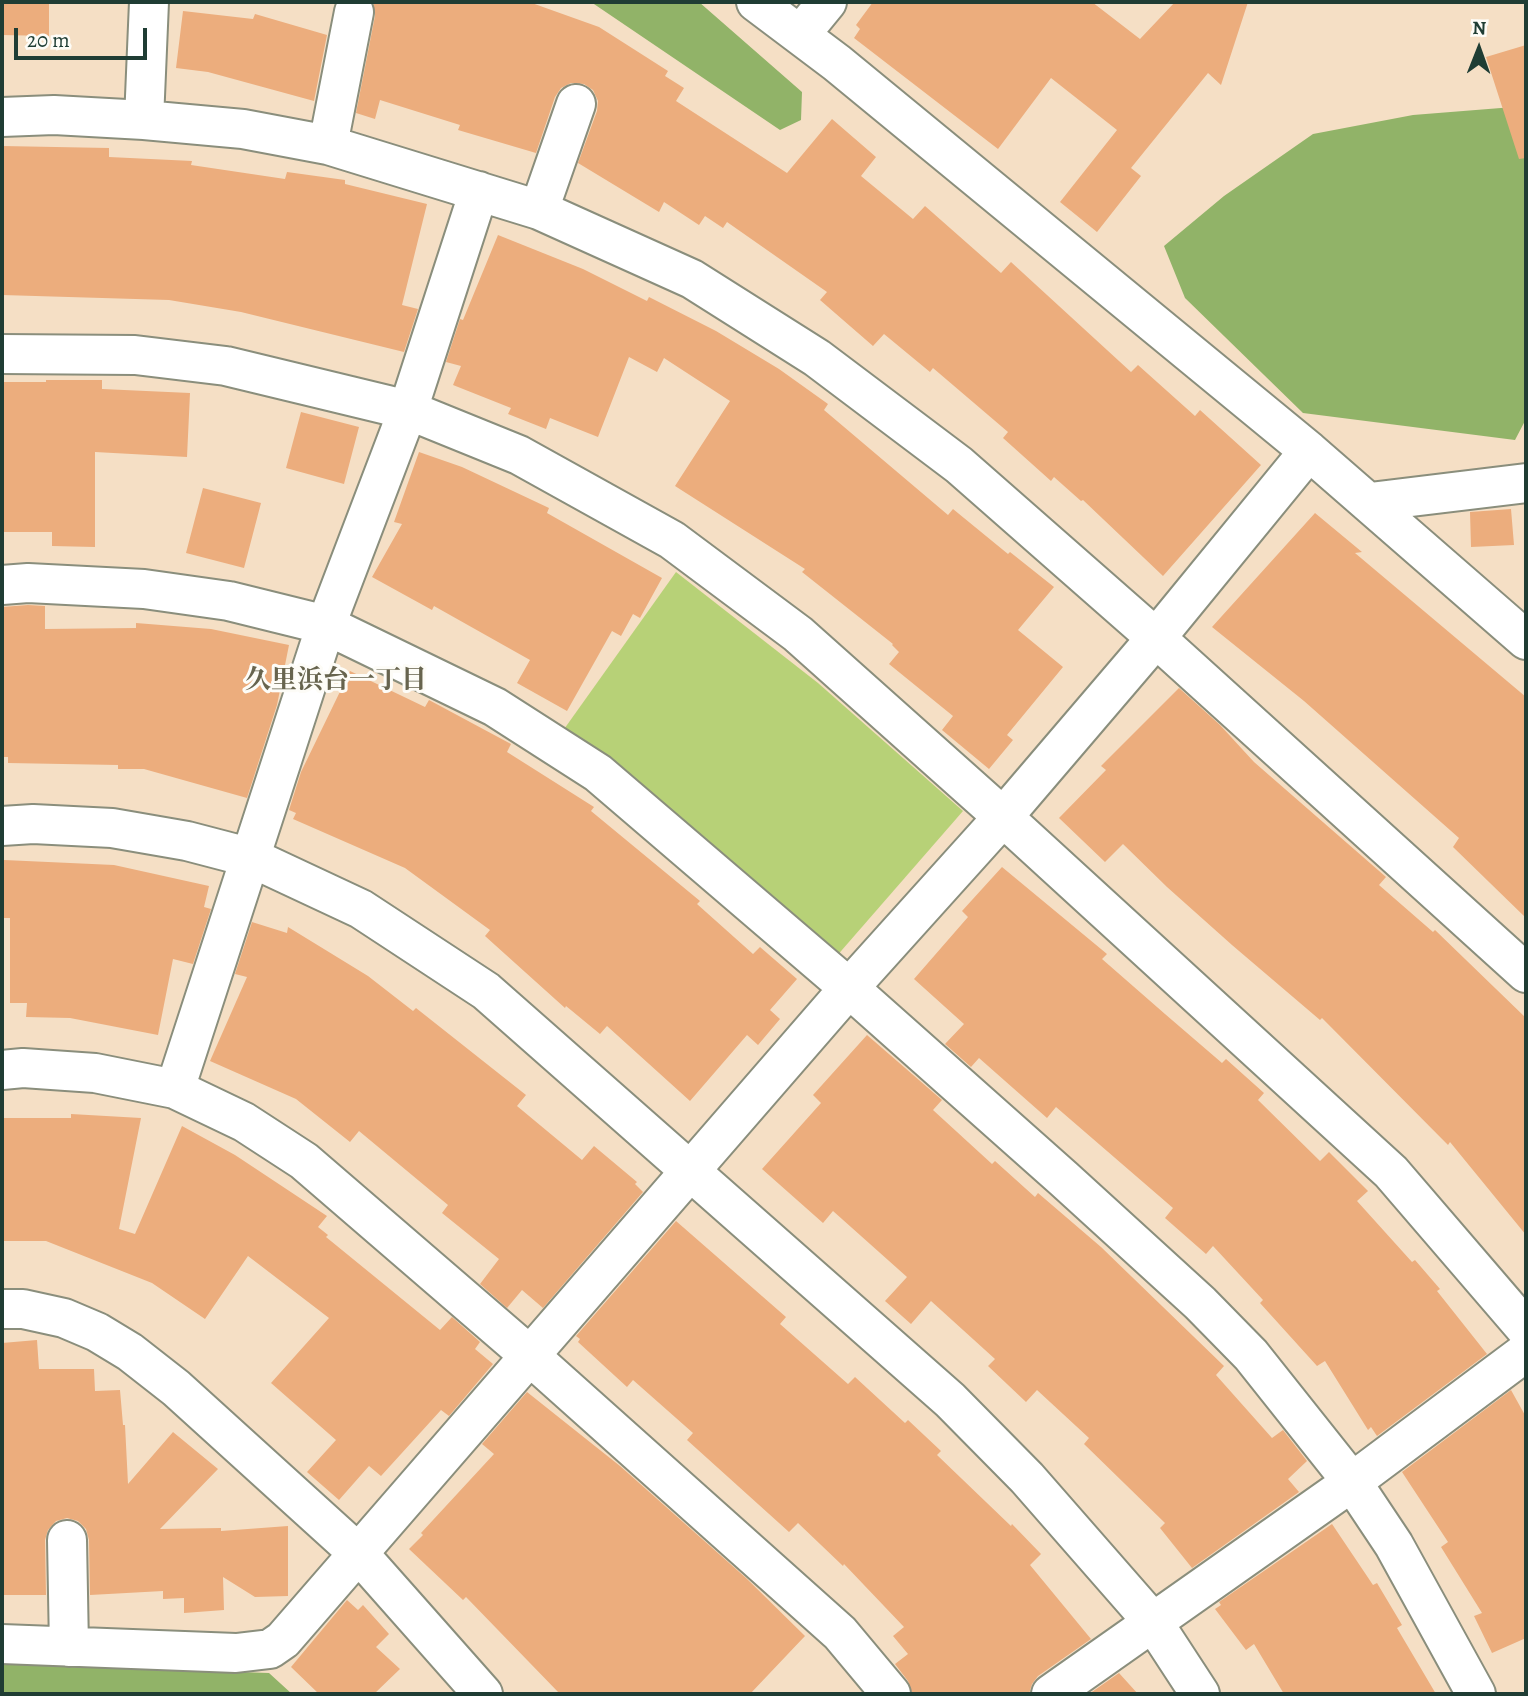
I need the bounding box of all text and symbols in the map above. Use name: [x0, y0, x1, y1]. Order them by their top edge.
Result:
scale bar: [18, 14, 150, 58]
north arrow: [1444, 14, 1514, 84]
text: N: [1472, 15, 1487, 41]
text: 20 m: [27, 26, 70, 54]
district label: 久里浜台一丁目: [245, 666, 427, 698]

